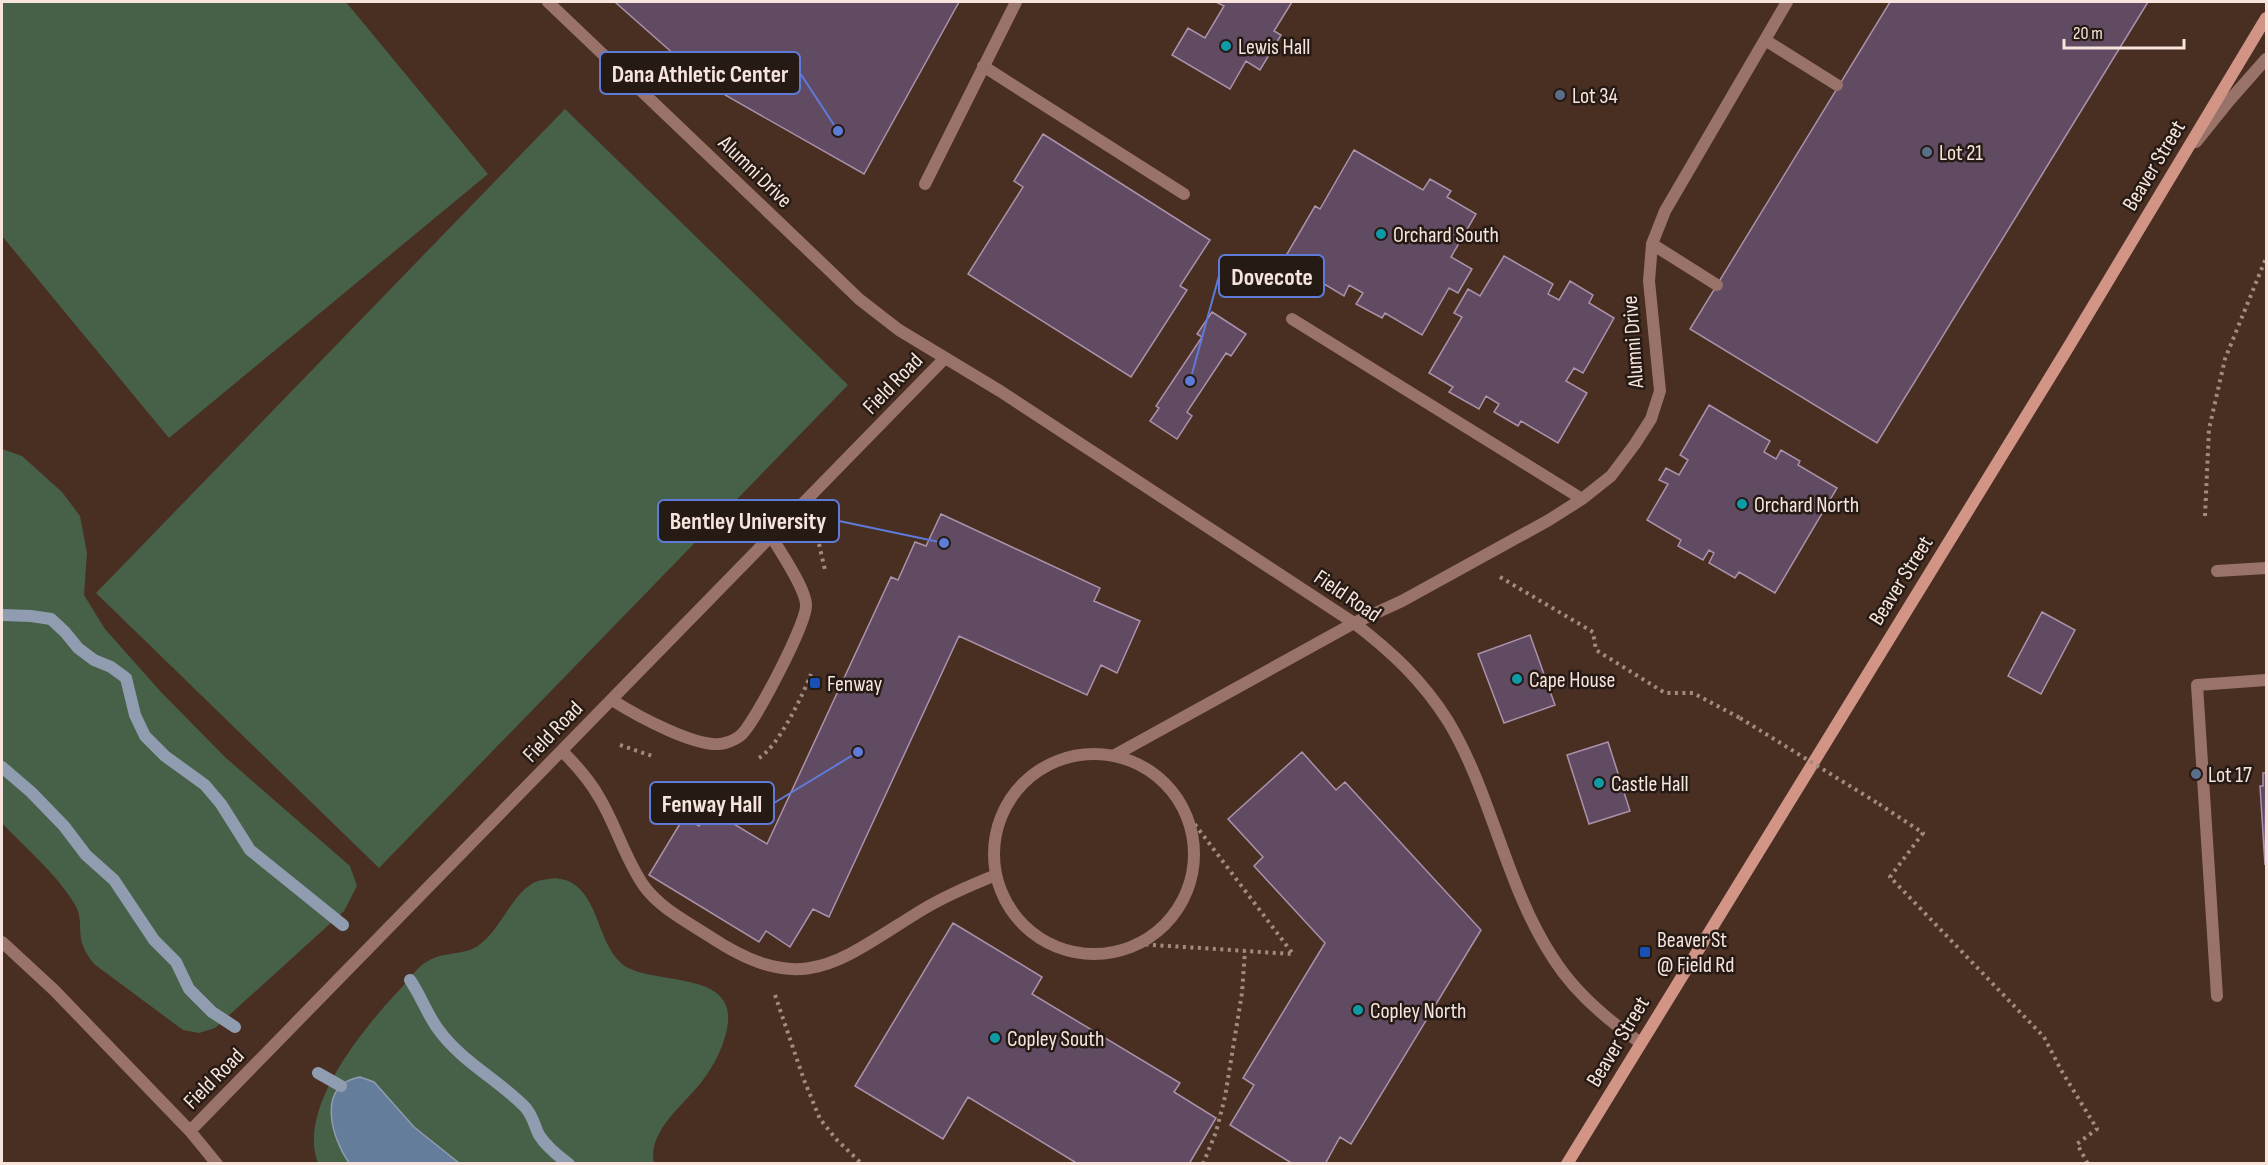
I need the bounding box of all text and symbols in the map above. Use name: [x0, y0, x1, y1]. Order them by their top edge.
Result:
scale bar: [2064, 12, 2184, 50]
text: 20 m: [2073, 23, 2103, 44]
place label: Lewis Hall: [1238, 34, 1310, 61]
marker: Lewis Hall: [1219, 39, 1233, 53]
callout: Dana Athletic Center: [600, 52, 800, 94]
text: Dana Athletic Center: [612, 60, 789, 89]
place label: Lot 34: [1572, 83, 1618, 110]
marker: Lot 34: [1553, 88, 1567, 102]
street label: Beaver Street: [2117, 116, 2192, 216]
street label: Alumni Drive: [712, 130, 798, 214]
place label: Lot 21: [1939, 140, 1983, 167]
marker: Lot 21: [1920, 145, 1934, 159]
place label: Orchard South: [1393, 222, 1499, 249]
marker: Orchard South: [1374, 227, 1388, 241]
callout: Dovecote: [1219, 255, 1324, 297]
text: Dovecote: [1231, 263, 1313, 292]
street label: Alumni Drive: [1617, 295, 1650, 390]
street label: Field Road: [857, 348, 929, 420]
place label: Orchard North: [1754, 492, 1859, 519]
marker: Orchard North: [1735, 497, 1749, 511]
callout: Bentley University: [658, 500, 839, 542]
text: Bentley University: [670, 507, 826, 536]
street label: Beaver Street: [1863, 531, 1939, 631]
street label: Field Road: [1309, 564, 1386, 628]
place label: Cape House: [1529, 667, 1615, 694]
place label: Fenway: [827, 671, 883, 698]
marker: Cape House: [1510, 672, 1524, 686]
marker: Fenway: [808, 676, 822, 690]
street label: Field Road: [517, 696, 589, 768]
place label: Lot 17: [2208, 762, 2252, 789]
marker: Lot 17: [2189, 767, 2203, 781]
place label: Castle Hall: [1611, 771, 1689, 798]
marker: Castle Hall: [1592, 776, 1606, 790]
callout: Fenway Hall: [650, 782, 774, 824]
text: Fenway Hall: [662, 790, 762, 819]
place label: Beaver St @ Field Rd: [1657, 927, 1734, 979]
marker: Beaver St @ Field Rd: [1638, 945, 1652, 959]
street label: Beaver Street: [1581, 992, 1656, 1092]
place label: Copley North: [1370, 998, 1467, 1025]
marker: Copley North: [1351, 1003, 1365, 1017]
place label: Copley South: [1007, 1026, 1104, 1053]
marker: Copley South: [988, 1031, 1002, 1045]
street label: Field Road: [178, 1043, 250, 1115]

